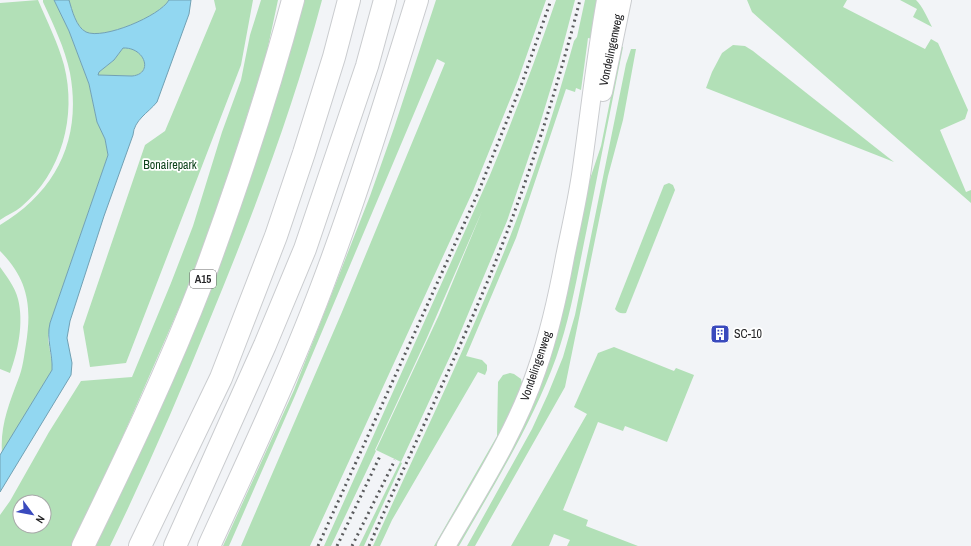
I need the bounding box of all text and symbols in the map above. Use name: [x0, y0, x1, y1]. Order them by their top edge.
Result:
street label: Vondelingenweg: [596, 12, 626, 87]
park label: Bonairepark: [143, 157, 197, 173]
road number: A15: [190, 270, 216, 288]
building icon: SC-10: [709, 323, 731, 345]
place label: SC-10: [734, 326, 762, 342]
street label: Vondelingenweg: [517, 329, 556, 403]
north arrow: [12, 494, 52, 534]
text: N: [33, 513, 48, 526]

